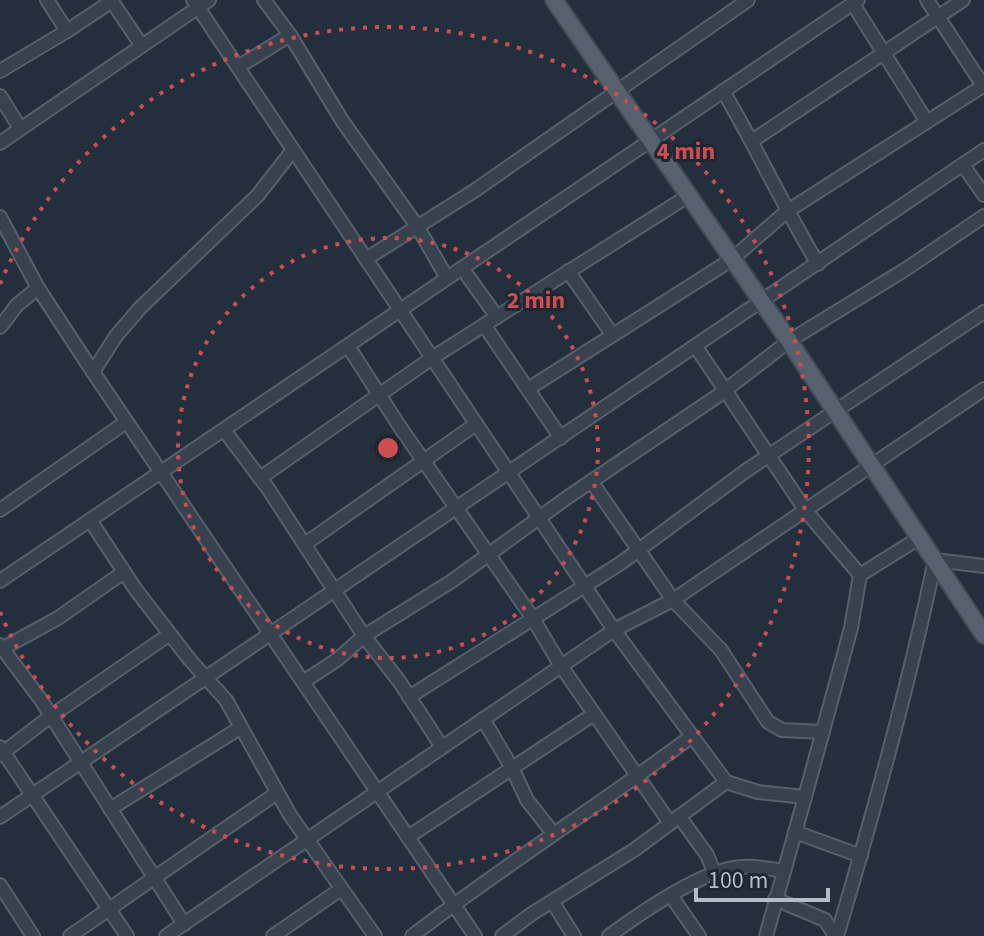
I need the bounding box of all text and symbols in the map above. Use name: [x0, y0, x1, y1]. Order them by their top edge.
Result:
text: 4 min: [657, 134, 715, 169]
text: 2 min: [507, 283, 565, 318]
centre of rings: [374, 434, 402, 462]
scale bar: [696, 852, 828, 902]
text: 100 m: [708, 863, 768, 898]

